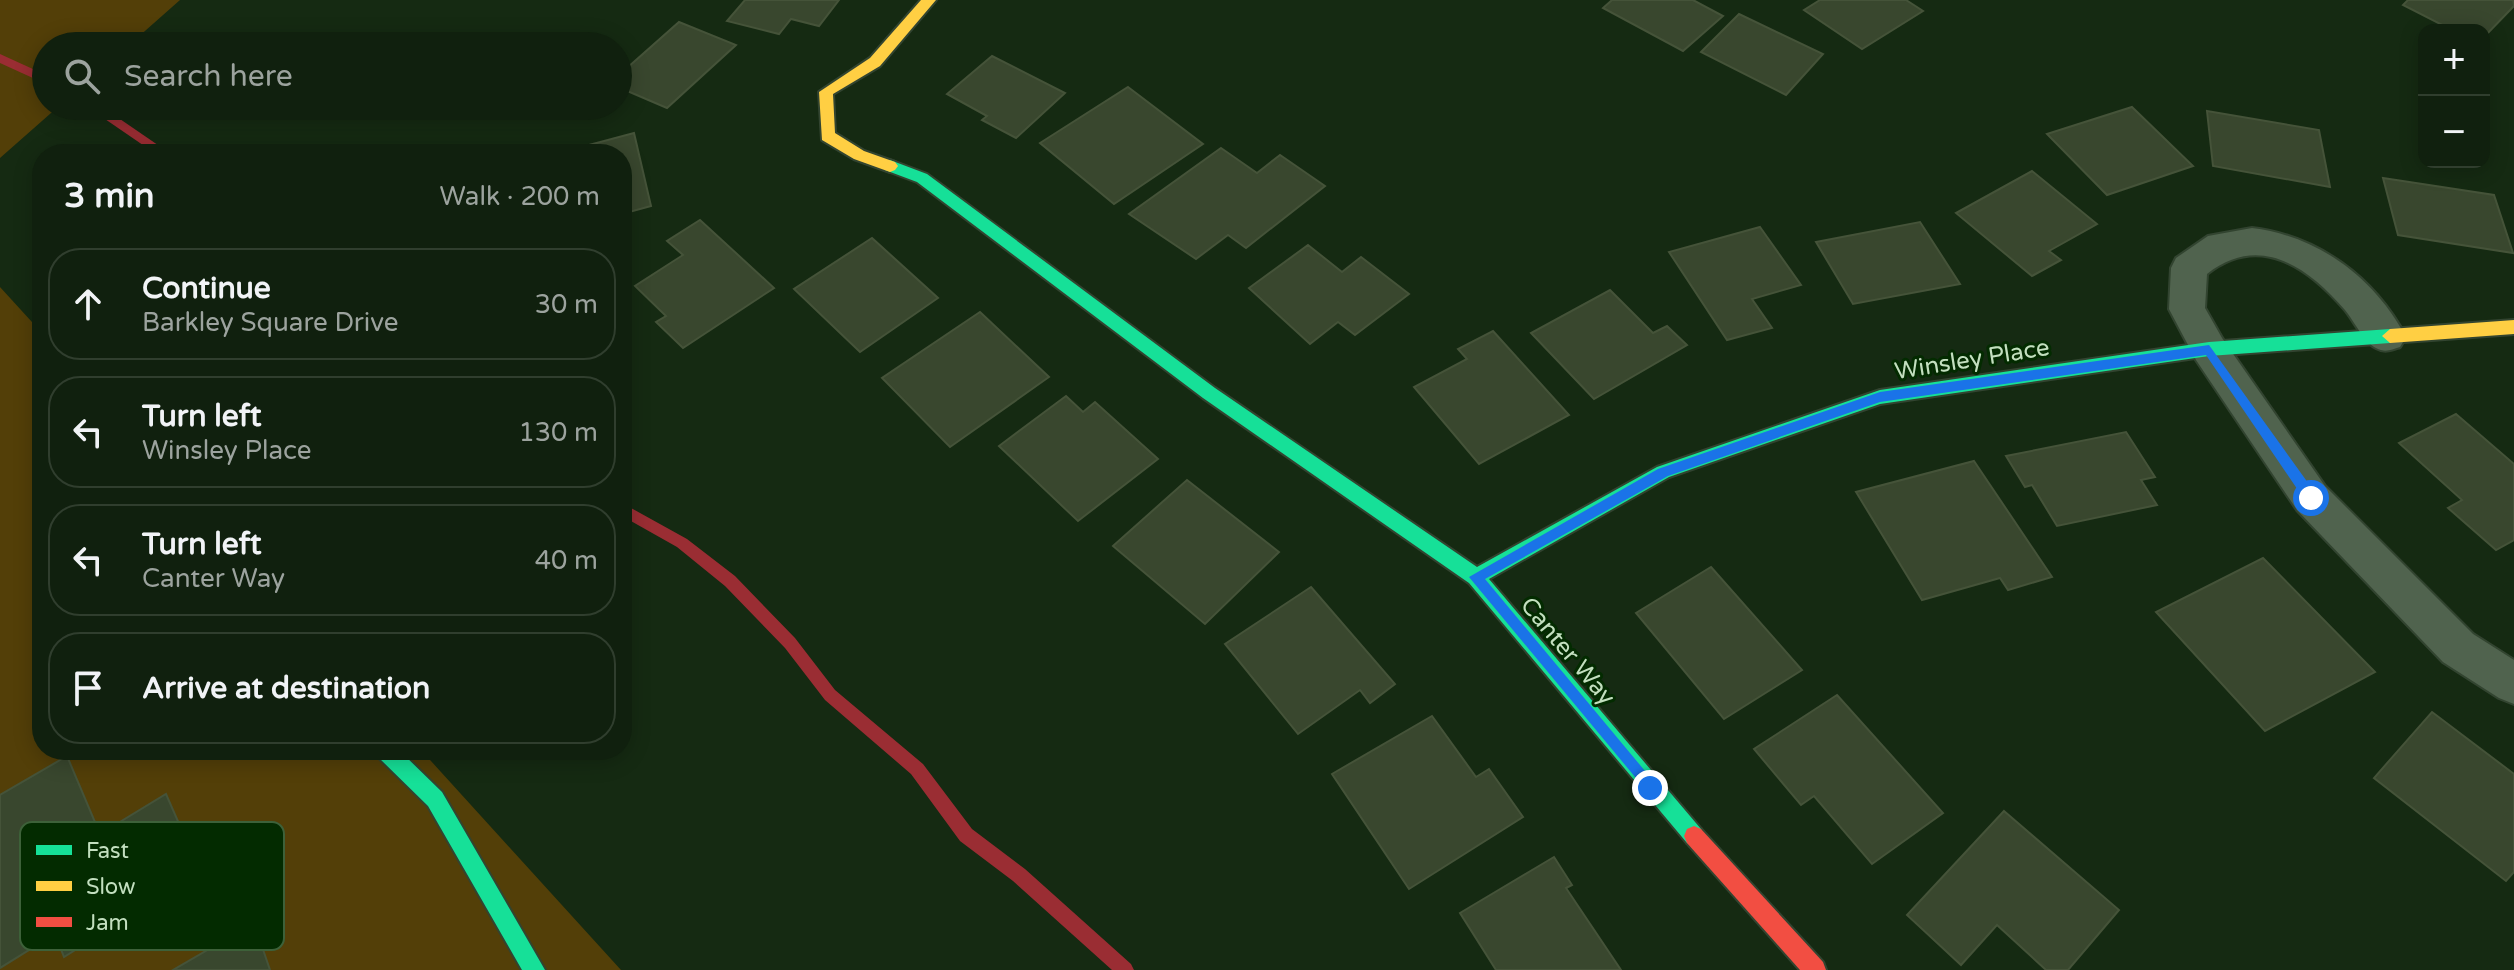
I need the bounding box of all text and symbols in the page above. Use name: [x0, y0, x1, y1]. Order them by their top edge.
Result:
map controls: [2418, 24, 2490, 168]
button: +: [2418, 24, 2490, 96]
search box: [32, 32, 632, 120]
icon: search: [60, 54, 104, 98]
text: Search here: [124, 58, 293, 95]
button: −: [2418, 96, 2490, 168]
text: 3 min: [64, 176, 155, 217]
text: Walk · 200 m: [440, 181, 600, 212]
text: Continue: [142, 270, 271, 307]
icon: ahead: [66, 282, 110, 326]
text: 30 m: [535, 289, 598, 320]
text: Barkley Square Drive: [142, 307, 399, 338]
street label: Winsley Place: [1893, 333, 2052, 386]
text: Turn left: [142, 398, 261, 435]
icon: left: [66, 410, 110, 454]
text: 130 m: [518, 417, 598, 448]
text: Winsley Place: [142, 435, 311, 466]
route start: [2293, 480, 2329, 516]
text: Turn left: [142, 526, 261, 563]
icon: left: [66, 538, 110, 582]
text: 40 m: [535, 545, 598, 576]
text: Canter Way: [142, 563, 285, 594]
street label: Canter Way: [1514, 591, 1621, 711]
icon: arrive: [66, 666, 110, 710]
text: Arrive at destination: [142, 670, 430, 707]
route end: [1632, 770, 1668, 806]
legend: [20, 822, 284, 950]
text: Fast: [86, 838, 129, 864]
text: Slow: [86, 874, 136, 900]
text: Jam: [86, 910, 129, 936]

